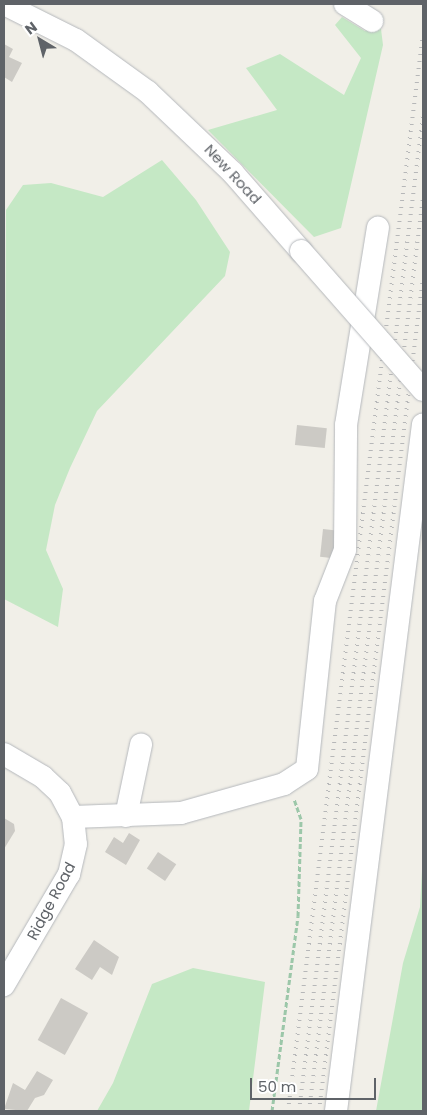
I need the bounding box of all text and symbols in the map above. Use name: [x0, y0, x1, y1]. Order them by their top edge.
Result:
north arrow: [15, 15, 65, 65]
text: N: [21, 17, 41, 39]
street label: New Road: [201, 140, 265, 208]
street label: Ridge Road: [23, 859, 79, 943]
scale bar: [252, 1068, 378, 1100]
text: 50 m: [258, 1076, 296, 1097]

